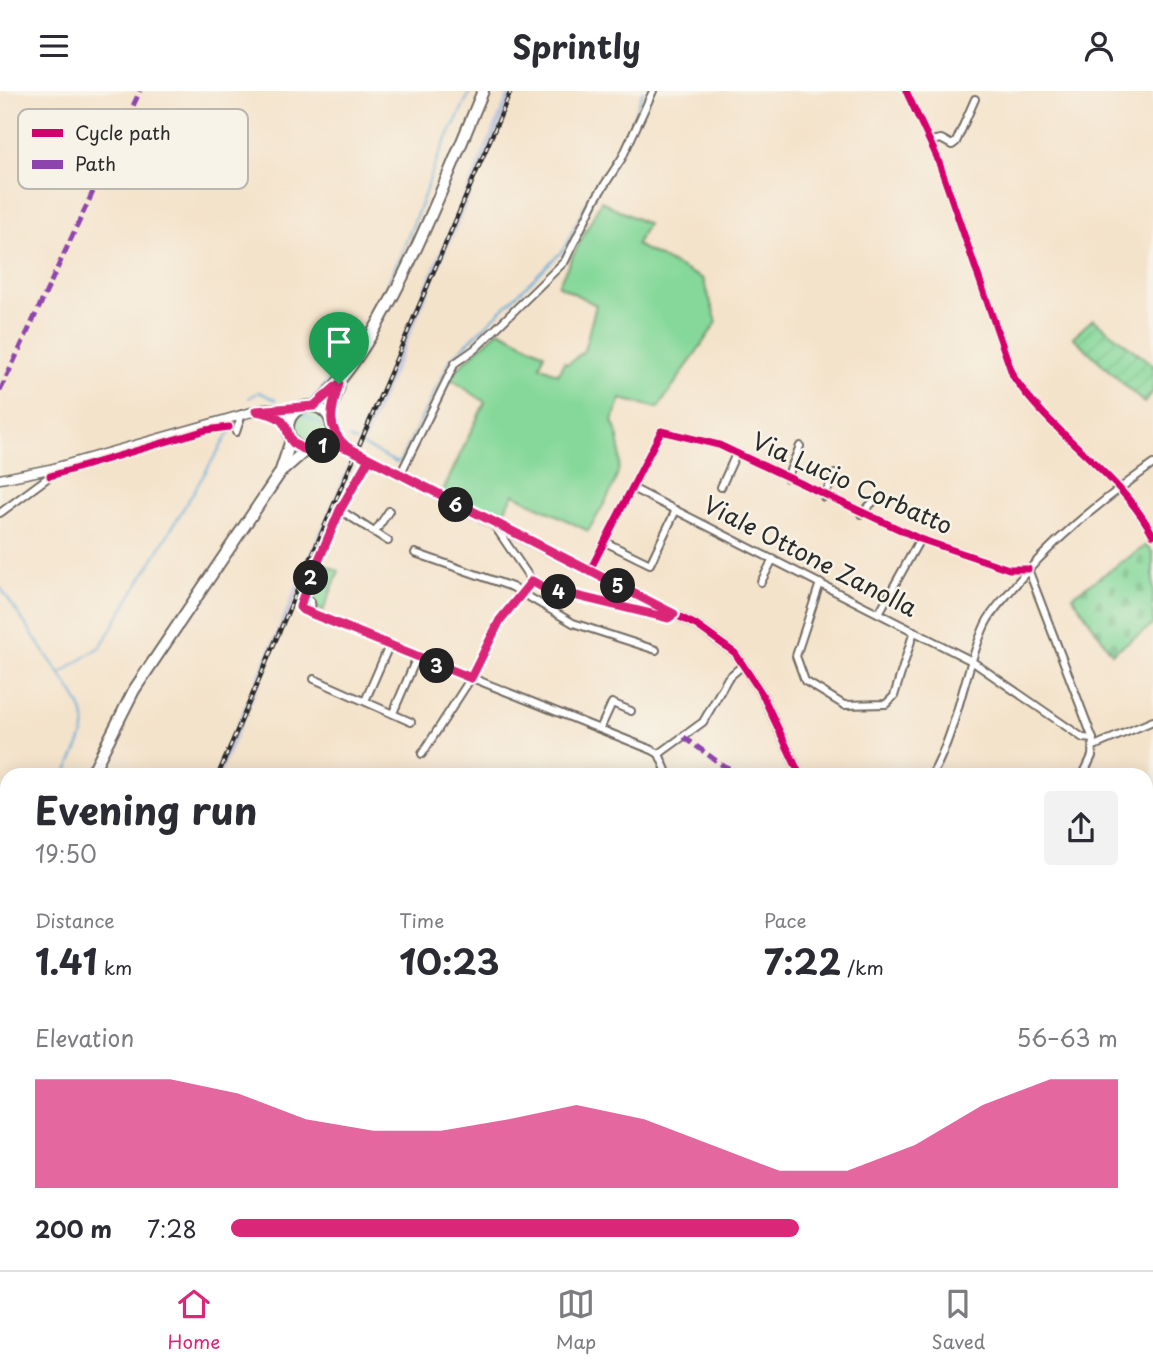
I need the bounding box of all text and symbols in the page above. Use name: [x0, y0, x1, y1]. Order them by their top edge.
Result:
text: Sprintly: [512, 22, 641, 70]
icon: menu: [35, 27, 73, 65]
icon: person: [1080, 27, 1118, 65]
legend: [18, 109, 248, 189]
text: Cycle path: [75, 118, 171, 146]
text: Path: [75, 149, 116, 177]
pin: [309, 312, 369, 384]
icon: arrive: [320, 323, 358, 361]
street label: Via Lucio Corbatto: [747, 422, 959, 543]
pin: 1: [306, 429, 340, 463]
text: 1: [318, 431, 327, 459]
street label: Viale Ottone Zanolla: [698, 486, 924, 625]
pin: 6: [438, 487, 474, 523]
text: 6: [449, 490, 462, 518]
pin: 2: [294, 561, 328, 595]
text: 2: [304, 563, 317, 591]
pin: 5: [600, 568, 636, 603]
text: 5: [611, 571, 624, 599]
pin: 4: [542, 575, 576, 609]
text: 4: [552, 577, 565, 605]
pin: 3: [420, 649, 454, 683]
text: 3: [430, 651, 443, 679]
text: Evening run: [35, 781, 257, 838]
button: share: [1044, 791, 1118, 865]
text: 19:50: [35, 836, 97, 871]
text: Distance: [35, 906, 115, 934]
text: Time: [399, 906, 444, 934]
text: Pace: [764, 906, 807, 934]
text: 1.41: [35, 934, 97, 987]
text: 10:23: [399, 934, 500, 987]
text: 7:22: [764, 934, 841, 987]
text: km: [97, 953, 132, 981]
text: /km: [841, 953, 884, 981]
text: Elevation: [35, 1020, 134, 1055]
text: 56–63 m: [1017, 1020, 1118, 1055]
text: 200 m: [35, 1211, 112, 1246]
text: 7:28: [147, 1211, 197, 1246]
tab: Home: [168, 1285, 220, 1355]
tab: Map: [556, 1285, 596, 1355]
tab: Saved: [931, 1285, 985, 1355]

